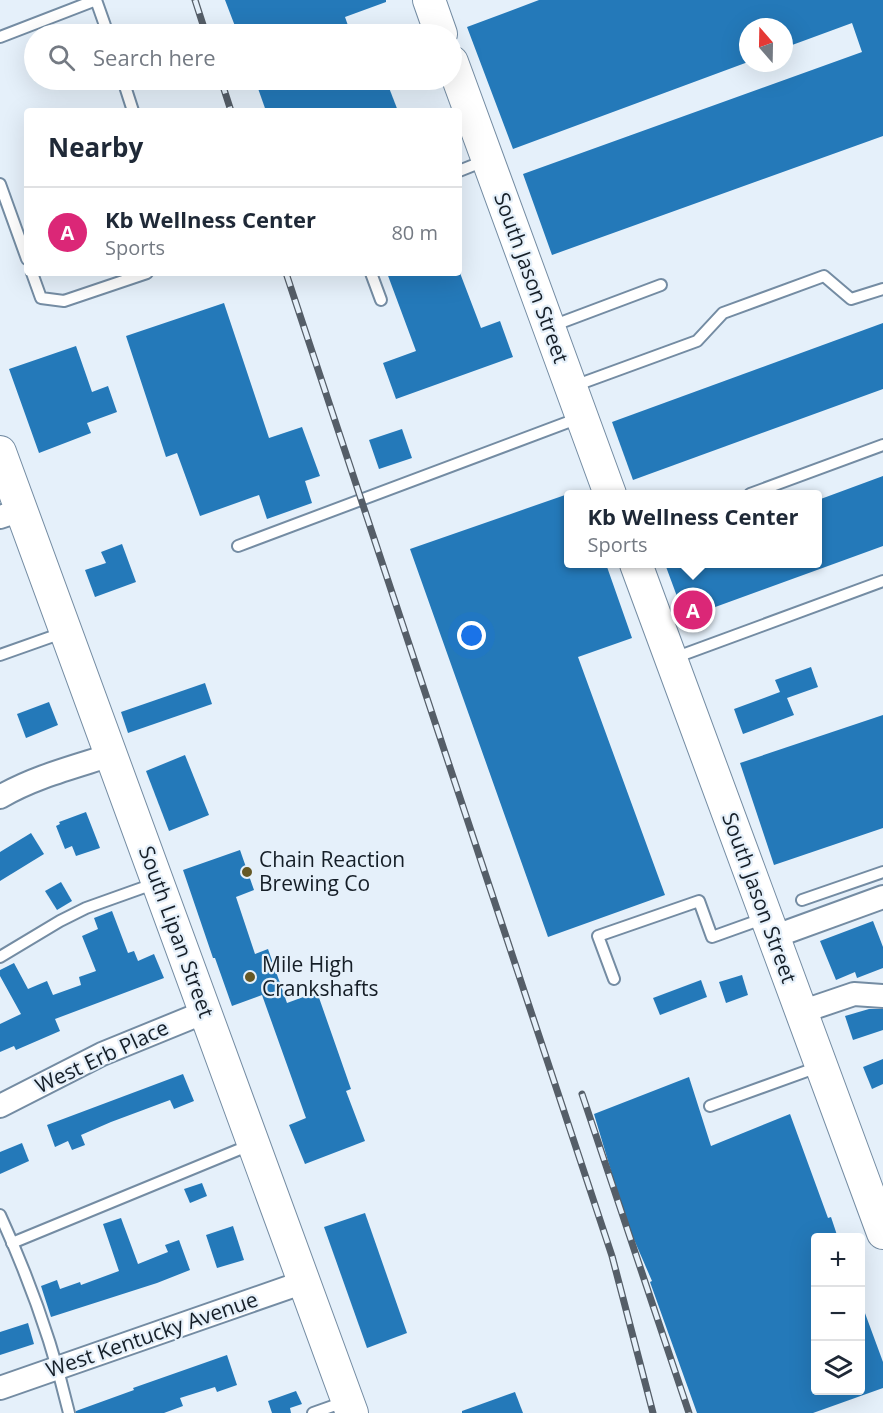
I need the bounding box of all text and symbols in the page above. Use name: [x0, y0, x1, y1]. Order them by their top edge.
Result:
north arrow: [739, 18, 793, 72]
search box: [24, 24, 462, 90]
icon: search: [45, 41, 78, 74]
text: Search here: [93, 42, 216, 72]
text: Nearby: [48, 129, 143, 165]
street label: South Jason Street: [488, 188, 576, 367]
text: Kb Wellness Center: [105, 204, 316, 234]
text: A: [61, 219, 74, 246]
text: 80 m: [391, 219, 438, 246]
text: Sports: [105, 234, 165, 261]
popup: [564, 490, 822, 568]
text: Kb Wellness Center: [588, 501, 799, 531]
text: Sports: [588, 531, 648, 558]
pin: A: [674, 588, 712, 632]
your location: [457, 621, 486, 650]
street label: South Jason Street: [716, 808, 804, 987]
street label: South Lipan Street: [133, 842, 221, 1021]
place label: Chain Reaction Brewing Co: [259, 845, 405, 897]
marker: Chain Reaction Brewing Co: [240, 865, 254, 879]
place label: Mile High Crankshafts: [262, 950, 379, 1002]
marker: Mile High Crankshafts: [243, 970, 257, 984]
street label: West Erb Place: [30, 1013, 173, 1099]
map controls: [811, 1233, 865, 1395]
button: +: [811, 1233, 865, 1287]
street label: West Kentucky Avenue: [42, 1285, 261, 1383]
button: −: [811, 1287, 865, 1341]
button: layers: [811, 1341, 865, 1395]

